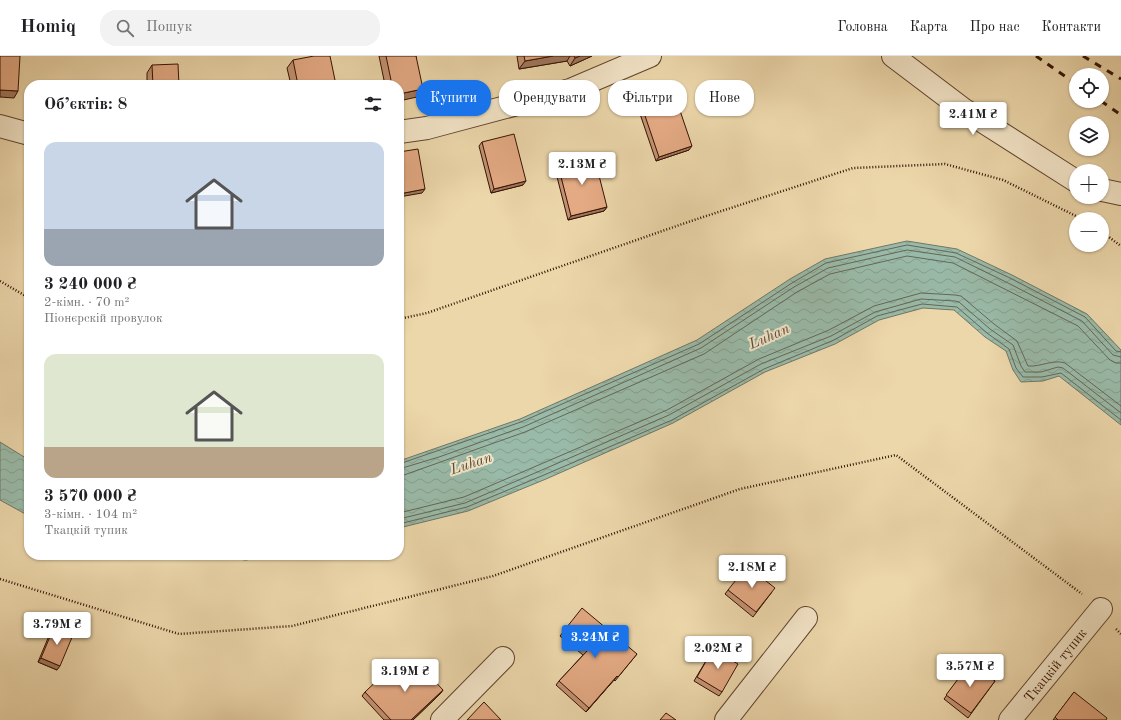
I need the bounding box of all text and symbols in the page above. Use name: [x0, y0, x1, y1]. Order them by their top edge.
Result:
search box: [100, 10, 380, 46]
icon: search: [114, 17, 136, 39]
text: Homiq: [20, 18, 76, 37]
text: Пошук: [146, 20, 192, 35]
text: Головна: [837, 20, 888, 34]
text: Карта: [910, 20, 948, 34]
text: Про нас: [970, 20, 1020, 34]
text: Контакти: [1042, 20, 1101, 34]
map controls: [1069, 68, 1109, 252]
button: locate: [1069, 68, 1109, 108]
chip: Купити: [416, 80, 491, 116]
chip: Орендувати: [499, 80, 600, 116]
chip: Фільтри: [608, 80, 687, 116]
chip: Нове: [695, 80, 754, 116]
icon: filters: [362, 93, 384, 115]
text: Об’єктів: 8: [44, 96, 127, 113]
pin: 2.41M ₴: [936, 102, 1010, 136]
text: 2.41M ₴: [949, 108, 997, 121]
button: layers: [1069, 116, 1109, 156]
pin: 2.13M ₴: [545, 152, 619, 186]
text: 2.13M ₴: [558, 158, 606, 171]
button: +: [1069, 164, 1109, 204]
icon: home: [178, 168, 250, 240]
button: −: [1069, 212, 1109, 252]
text: 3 240 000 ₴: [44, 276, 137, 293]
text: 2-кімн. · 70 m²: [44, 296, 130, 309]
text: Піонєрскій провулок: [44, 312, 162, 325]
water label: Luhan: [746, 322, 793, 353]
icon: home: [178, 380, 250, 452]
water label: Luhan: [448, 451, 495, 479]
text: 3 570 000 ₴: [44, 488, 137, 505]
text: 3-кімн. · 104 m²: [44, 508, 137, 521]
text: Ткацкій тупик: [44, 524, 128, 537]
pin: 2.18M ₴: [715, 555, 789, 589]
text: 2.18M ₴: [728, 561, 776, 574]
pin: 3.79M ₴: [20, 612, 94, 646]
text: 3.79M ₴: [33, 618, 81, 631]
pin: 3.24M ₴: [558, 625, 632, 659]
street label: Ткацкій тупик: [1022, 626, 1090, 705]
text: 3.24M ₴: [571, 631, 619, 644]
pin: 2.02M ₴: [681, 636, 755, 670]
text: 2.02M ₴: [694, 642, 742, 655]
pin: 3.57M ₴: [933, 654, 1007, 688]
pin: 3.19M ₴: [368, 659, 442, 693]
text: 3.57M ₴: [946, 660, 994, 673]
text: 3.19M ₴: [381, 665, 429, 678]

